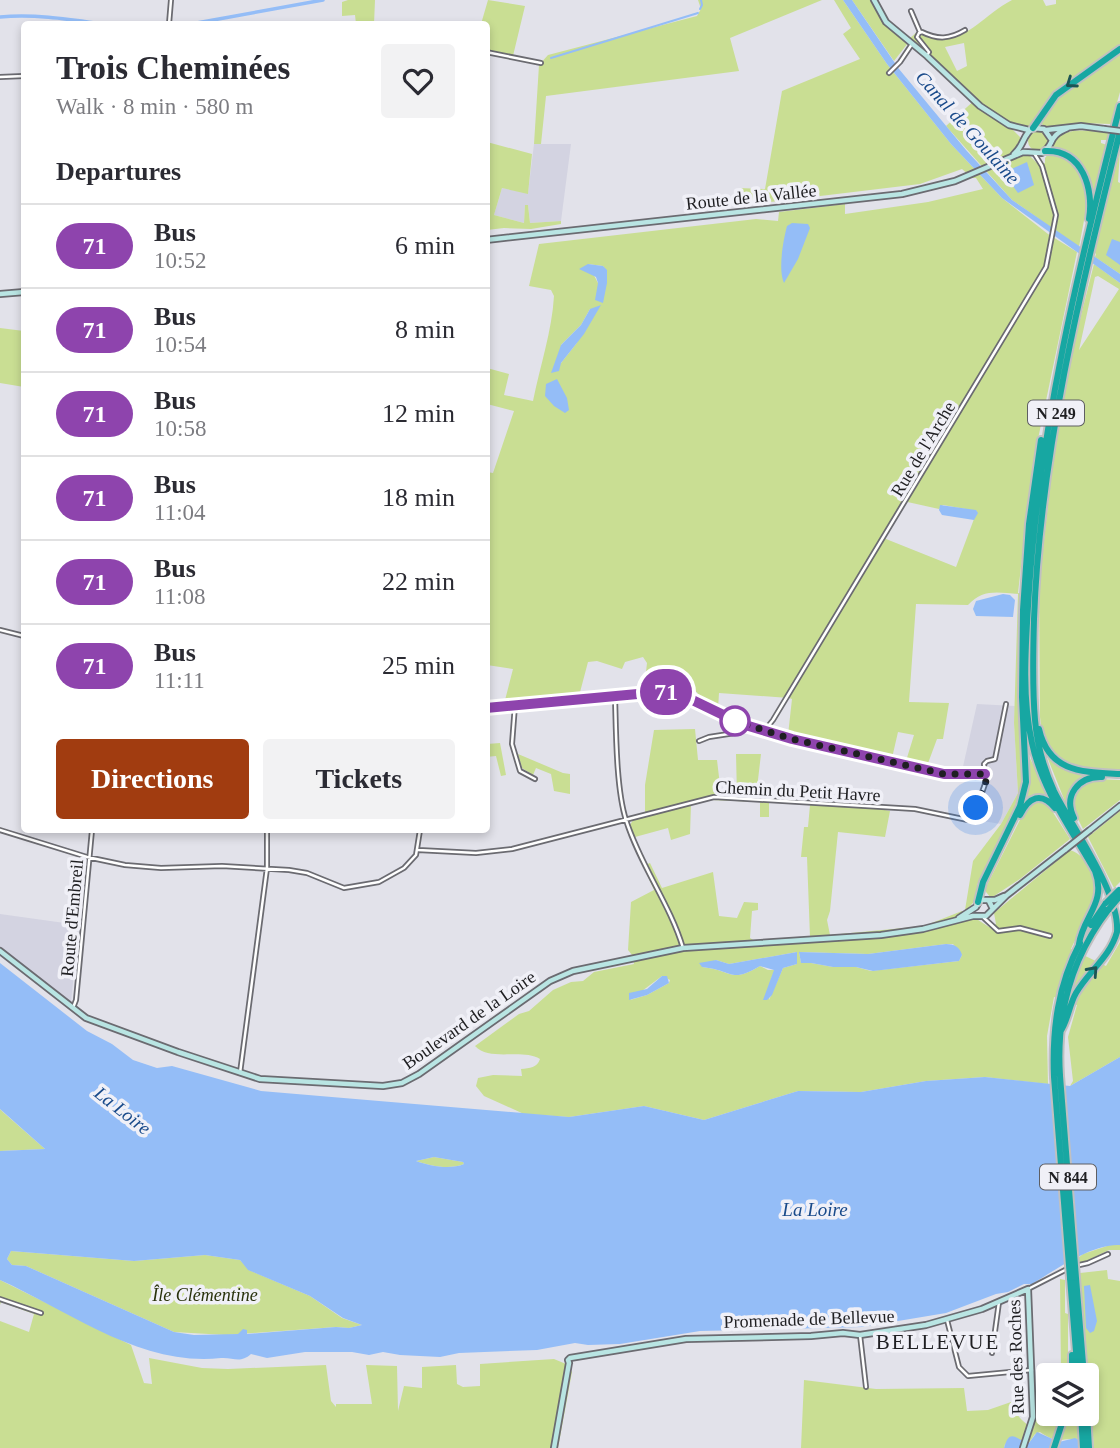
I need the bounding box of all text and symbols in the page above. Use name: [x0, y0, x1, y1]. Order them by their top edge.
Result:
button: heart: [381, 44, 455, 118]
text: Trois Cheminées: [56, 50, 290, 86]
water label: Canal de Goulaine: [911, 67, 1024, 188]
one-way arrow: [1066, 75, 1079, 88]
text: Walk · 8 min · 580 m: [56, 94, 253, 119]
text: Departures: [56, 157, 181, 186]
street label: Route de la Vallée: [685, 180, 817, 214]
text: Bus: [154, 218, 196, 247]
text: 6 min: [395, 231, 455, 260]
text: 71: [83, 233, 107, 259]
text: 10:52: [154, 248, 206, 273]
text: Bus: [154, 302, 196, 331]
text: 8 min: [395, 315, 455, 344]
text: 71: [83, 317, 107, 343]
text: 10:54: [154, 332, 206, 357]
text: Bus: [154, 386, 196, 415]
street label: Rue de l'Arche: [887, 398, 959, 500]
text: 12 min: [382, 399, 455, 428]
road number: N 249: [1028, 400, 1084, 426]
text: 71: [83, 401, 107, 427]
text: 10:58: [154, 416, 206, 441]
text: Bus: [154, 470, 196, 499]
text: 18 min: [382, 483, 455, 512]
text: 71: [83, 485, 107, 511]
text: 11:04: [154, 500, 206, 525]
text: Bus: [154, 554, 196, 583]
text: 22 min: [382, 567, 455, 596]
text: 71: [83, 569, 107, 595]
text: 11:08: [154, 584, 206, 609]
text: Bus: [154, 638, 196, 667]
text: 25 min: [382, 651, 455, 680]
text: 71: [83, 653, 107, 679]
text: 11:11: [154, 668, 205, 693]
line badge: 71: [634, 669, 698, 715]
text: 71: [654, 679, 678, 705]
unlabelled marker: [720, 706, 750, 736]
button: Directions: [56, 739, 249, 819]
button: Tickets: [263, 739, 455, 819]
street label: Chemin du Petit Havre: [715, 777, 881, 805]
your location: [958, 790, 993, 825]
street label: Route d'Embreil: [57, 858, 87, 978]
one-way arrow: [1084, 966, 1097, 979]
street label: Boulevard de la Loire: [399, 967, 539, 1073]
water label: La Loire: [90, 1081, 155, 1139]
road number: N 844: [1040, 1164, 1096, 1190]
water label: La Loire: [781, 1199, 848, 1220]
park label: Île Clémentine: [151, 1284, 258, 1305]
street label: Rue des Roches: [1004, 1299, 1028, 1415]
street label: Promenade de Bellevue: [723, 1306, 895, 1332]
district label: BELLEVUE: [876, 1330, 1000, 1354]
map controls: [1036, 1363, 1099, 1426]
button: layers: [1036, 1363, 1099, 1426]

